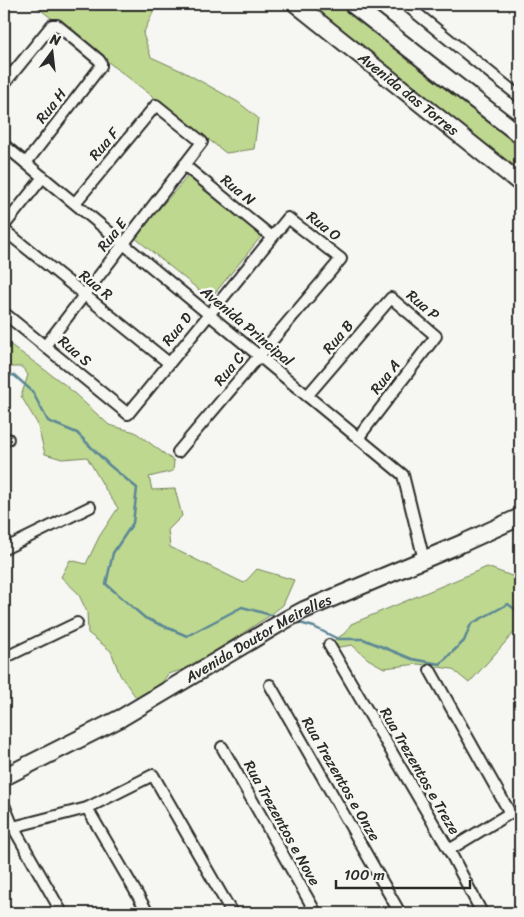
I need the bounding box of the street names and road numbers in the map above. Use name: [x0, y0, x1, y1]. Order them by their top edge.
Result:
street label: Avenida das Torres: [351, 45, 465, 143]
street label: Rua H: [29, 82, 74, 129]
street label: Rua F: [82, 120, 127, 166]
street label: Rua N: [215, 168, 262, 213]
street label: Rua O: [301, 204, 347, 248]
street label: Rua E: [90, 211, 135, 258]
street label: Rua R: [73, 263, 119, 307]
street label: Avenida Principal: [194, 278, 300, 373]
street label: Rua P: [400, 283, 446, 327]
street label: Rua D: [155, 306, 199, 352]
street label: Rua B: [316, 314, 360, 360]
street label: Rua S: [52, 329, 98, 374]
street label: Rua C: [207, 346, 252, 392]
street label: Rua A: [363, 354, 407, 400]
street label: Avenida Doutor Meirelles: [179, 586, 336, 690]
street label: Rua Trezentos e Treze: [373, 702, 467, 840]
street label: Rua Trezentos e Onze: [295, 712, 387, 847]
street label: Rua Trezentos e Nove: [237, 755, 328, 891]

